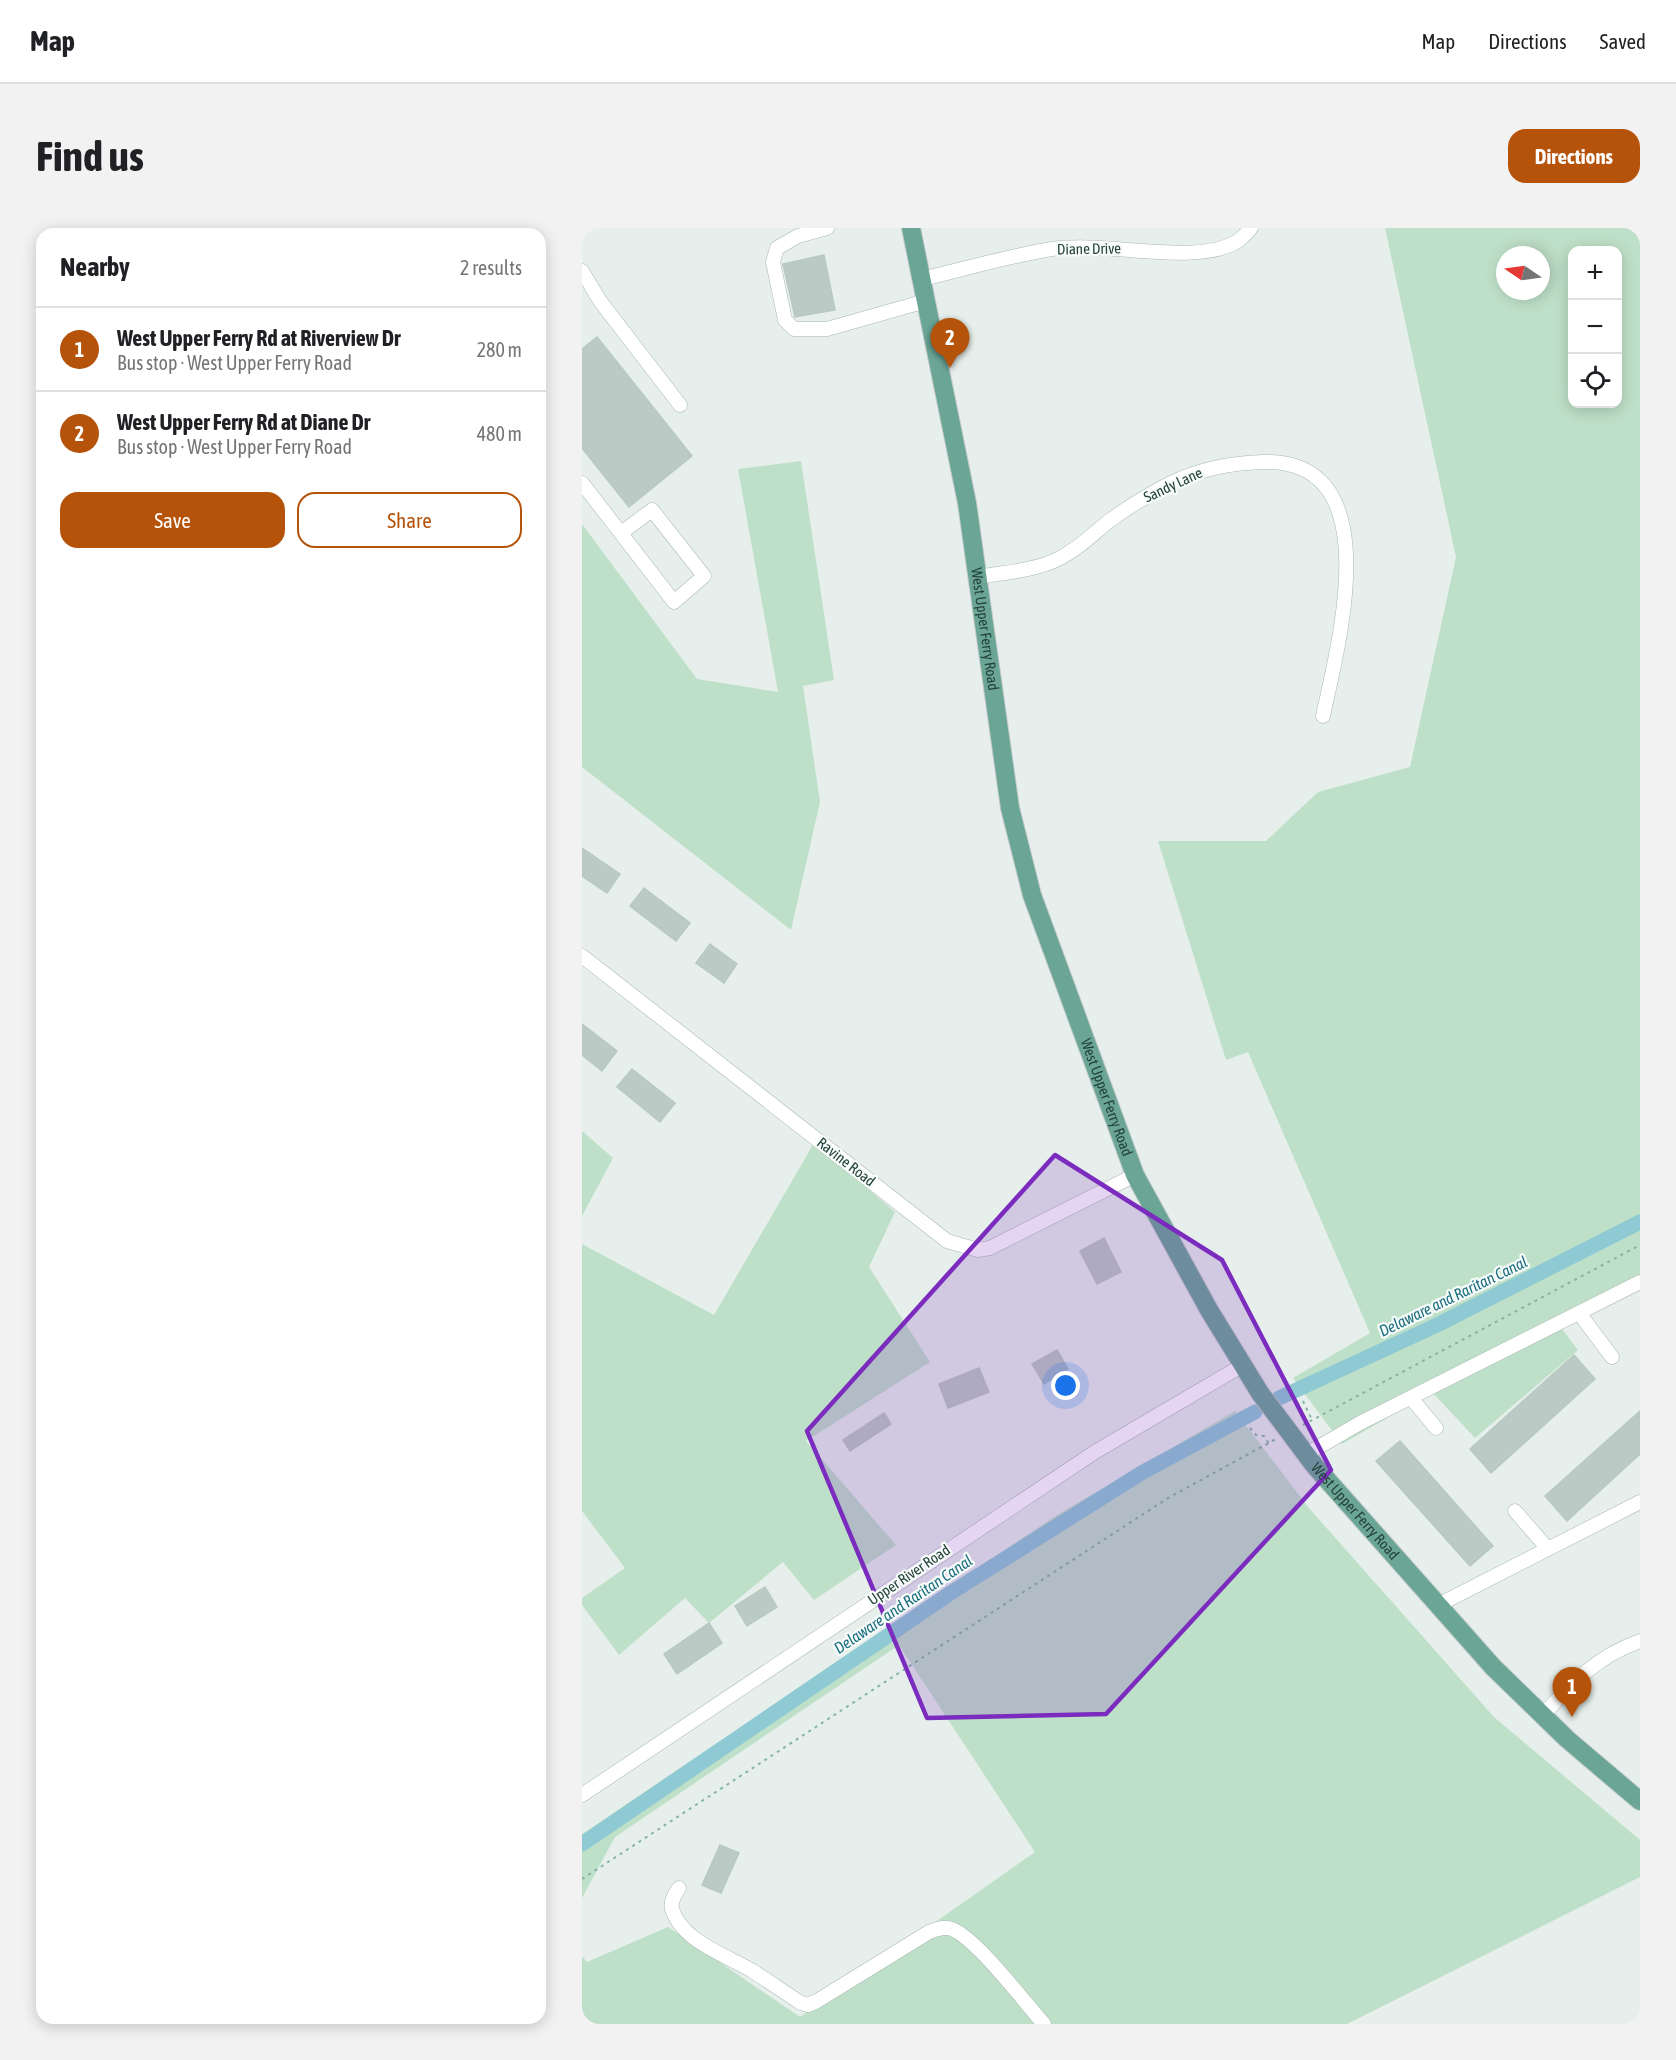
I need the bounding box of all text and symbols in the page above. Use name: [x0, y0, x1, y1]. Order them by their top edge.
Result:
text: Map: [30, 25, 75, 57]
text: Map: [1421, 29, 1455, 53]
text: Directions: [1488, 29, 1567, 53]
text: Saved: [1600, 29, 1646, 53]
button: Directions: [1508, 129, 1640, 183]
text: Find us: [36, 132, 144, 180]
street label: Diane Drive: [1057, 239, 1121, 258]
north arrow: [1496, 246, 1550, 300]
map controls: [1568, 246, 1622, 408]
button: +: [1568, 246, 1622, 300]
text: Nearby: [60, 252, 130, 282]
text: 2 results: [460, 256, 522, 279]
button: −: [1568, 300, 1622, 354]
pin: 2: [930, 318, 970, 368]
text: West Upper Ferry Rd at Riverview Dr: [117, 325, 400, 351]
text: 1: [75, 338, 84, 361]
text: 280 m: [477, 338, 522, 361]
text: Bus stop · West Upper Ferry Road: [117, 351, 352, 374]
button: locate: [1568, 354, 1622, 408]
text: West Upper Ferry Rd at Diane Dr: [117, 409, 370, 435]
text: 2: [75, 422, 84, 445]
text: 480 m: [477, 422, 522, 445]
text: Bus stop · West Upper Ferry Road: [117, 435, 352, 458]
street label: Sandy Lane: [1141, 464, 1205, 506]
button: Save: [60, 492, 285, 548]
button: Share: [297, 492, 522, 548]
street label: West Upper Ferry Road: [968, 567, 1002, 691]
street label: West Upper Ferry Road: [1078, 1036, 1136, 1158]
street label: Ravine Road: [814, 1134, 879, 1190]
water label: Delaware and Raritan Canal: [1376, 1252, 1530, 1340]
your location: [1051, 1371, 1080, 1400]
street label: West Upper Ferry Road: [1308, 1459, 1403, 1563]
street label: Upper River Road: [864, 1541, 953, 1608]
water label: Delaware and Raritan Canal: [830, 1551, 976, 1657]
pin: 1: [1552, 1668, 1592, 1717]

